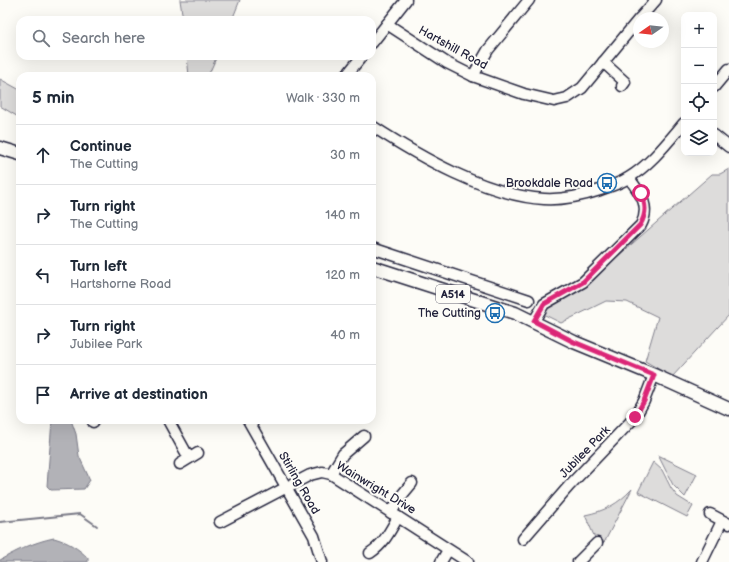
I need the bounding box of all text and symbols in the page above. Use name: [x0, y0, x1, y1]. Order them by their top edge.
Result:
north arrow: [633, 12, 669, 48]
map controls: [681, 12, 717, 156]
button: +: [681, 12, 717, 48]
search box: [16, 16, 376, 60]
street label: Hartshill Road: [416, 23, 490, 73]
icon: search: [30, 27, 52, 49]
text: Search here: [62, 29, 145, 48]
button: −: [681, 48, 717, 84]
button: locate: [681, 84, 717, 120]
text: 5 min: [32, 88, 75, 108]
text: Walk · 330 m: [286, 90, 360, 106]
button: layers: [681, 120, 717, 156]
text: Continue: [70, 137, 132, 156]
icon: ahead: [32, 144, 54, 166]
text: 30 m: [330, 147, 360, 163]
text: The Cutting: [70, 156, 138, 172]
bus stop icon: Brookdale Road: [596, 172, 618, 194]
place label: Brookdale Road: [506, 176, 593, 191]
route start: [632, 184, 650, 202]
text: Turn right: [70, 197, 135, 216]
icon: right: [32, 204, 54, 226]
text: 140 m: [325, 207, 360, 223]
text: The Cutting: [70, 216, 138, 232]
text: Turn left: [70, 257, 127, 276]
icon: left: [32, 264, 54, 286]
text: 120 m: [325, 267, 360, 283]
text: Hartshorne Road: [70, 276, 171, 292]
road number: A514: [436, 285, 470, 303]
bus stop icon: The Cutting: [484, 302, 506, 324]
place label: The Cutting: [418, 306, 481, 321]
text: Turn right: [70, 317, 135, 336]
icon: right: [32, 324, 54, 346]
text: 40 m: [330, 327, 360, 343]
text: Jubilee Park: [70, 336, 142, 352]
icon: arrive: [32, 384, 54, 406]
text: Arrive at destination: [70, 385, 208, 404]
route end: [626, 408, 644, 426]
street label: Jubilee Park: [556, 423, 614, 481]
street label: Stirling Road: [275, 449, 323, 517]
street label: Wainwright Drive: [333, 458, 419, 518]

